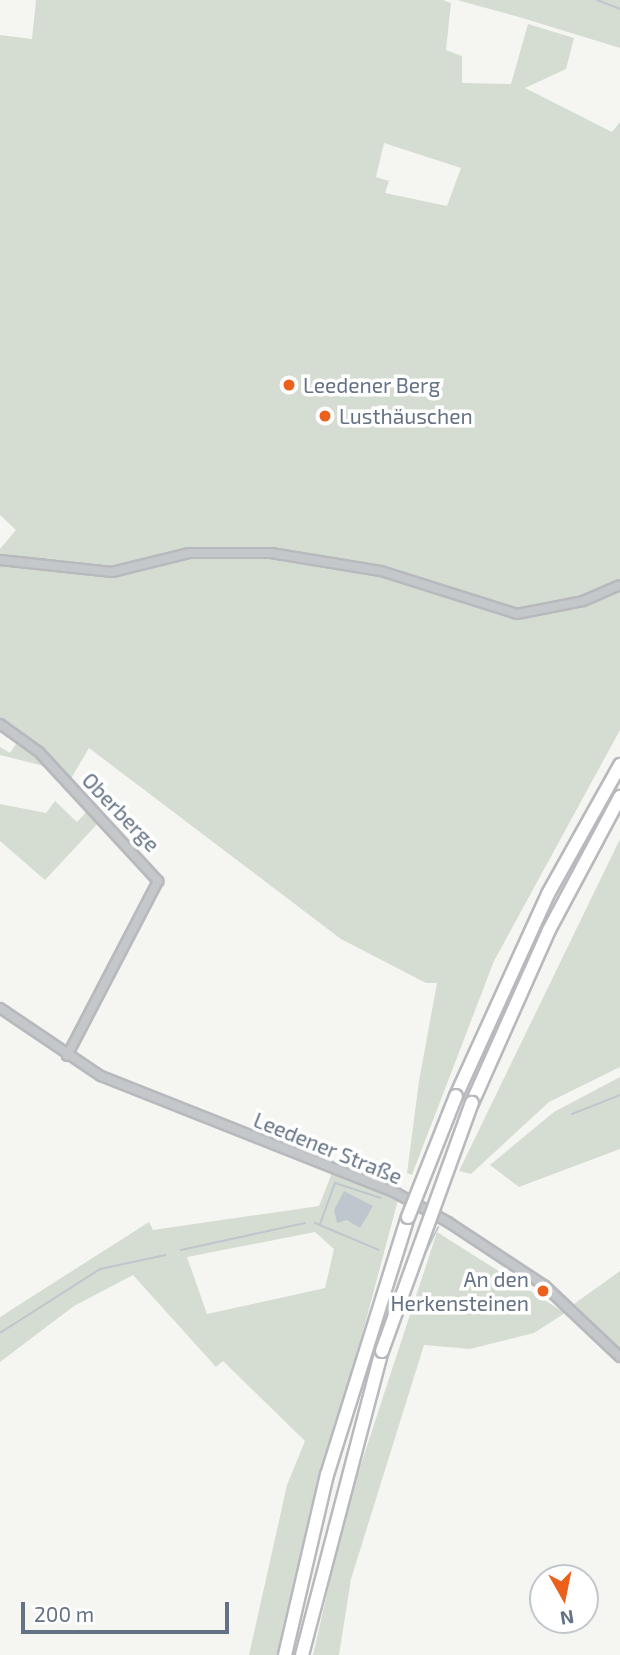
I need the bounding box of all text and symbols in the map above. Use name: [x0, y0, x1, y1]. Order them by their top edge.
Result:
place label: Leedener Berg: [303, 372, 441, 398]
marker: Leedener Berg: [281, 377, 297, 393]
place label: Lusthäuschen: [339, 403, 473, 429]
marker: Lusthäuschen: [317, 408, 333, 424]
street label: Oberberge: [77, 767, 165, 857]
street label: Leedener Straße: [250, 1107, 406, 1189]
place label: An den Herkensteinen: [391, 1266, 529, 1316]
marker: An den Herkensteinen: [535, 1283, 551, 1299]
north arrow: [529, 1564, 599, 1634]
scale bar: [24, 1588, 233, 1632]
text: 200 m: [34, 1601, 94, 1626]
text: N: [558, 1606, 576, 1631]

